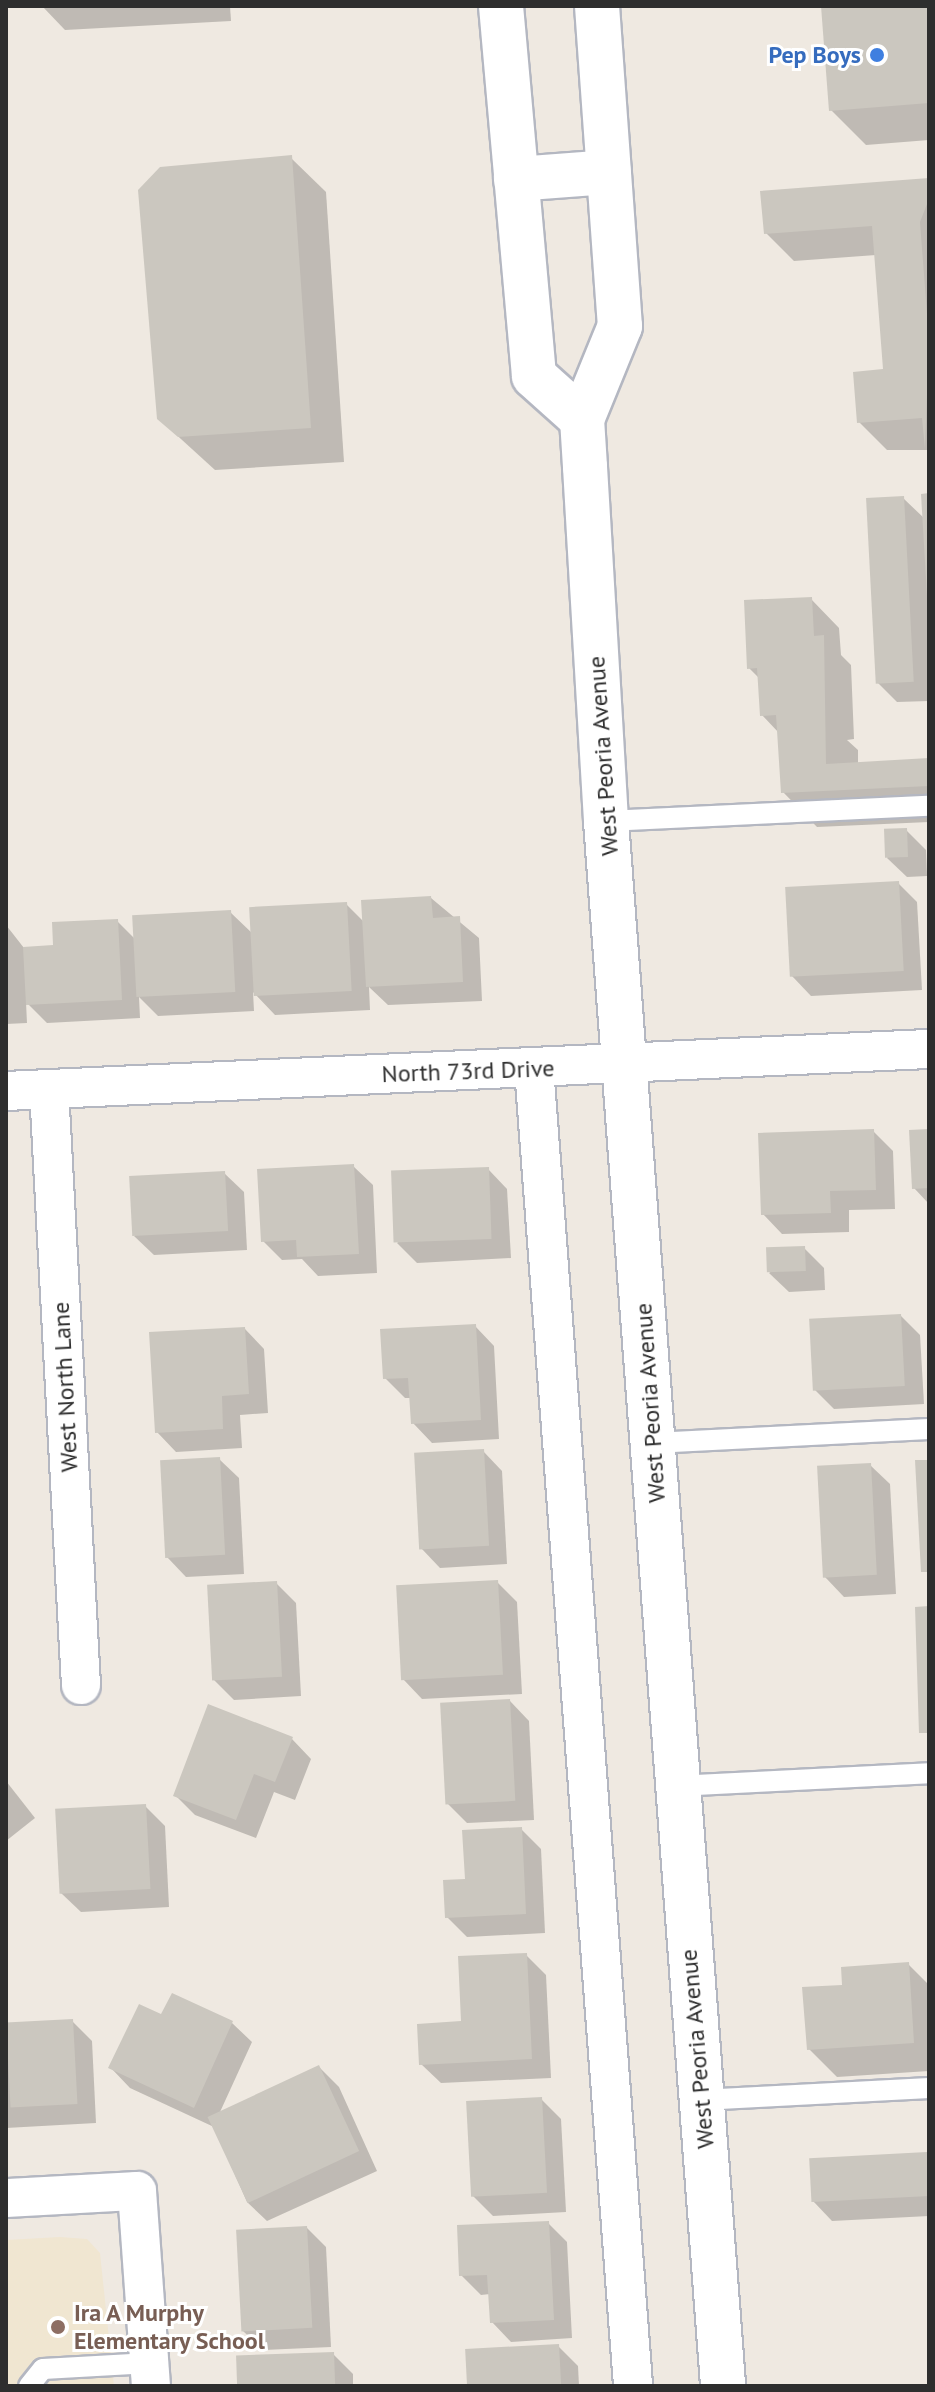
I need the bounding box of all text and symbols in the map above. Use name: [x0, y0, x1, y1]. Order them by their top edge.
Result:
place label: Pep Boys: [769, 41, 861, 69]
marker: Pep Boys: [868, 46, 886, 64]
street label: West Peoria Avenue: [582, 655, 624, 857]
street label: North 73rd Drive: [381, 1054, 555, 1088]
street label: West North Lane: [46, 1301, 84, 1473]
street label: West Peoria Avenue: [629, 1302, 671, 1504]
street label: West Peoria Avenue: [674, 1948, 720, 2150]
place label: Ira A Murphy Elementary School: [74, 2299, 266, 2355]
marker: Ira A Murphy Elementary School: [49, 2318, 67, 2336]

